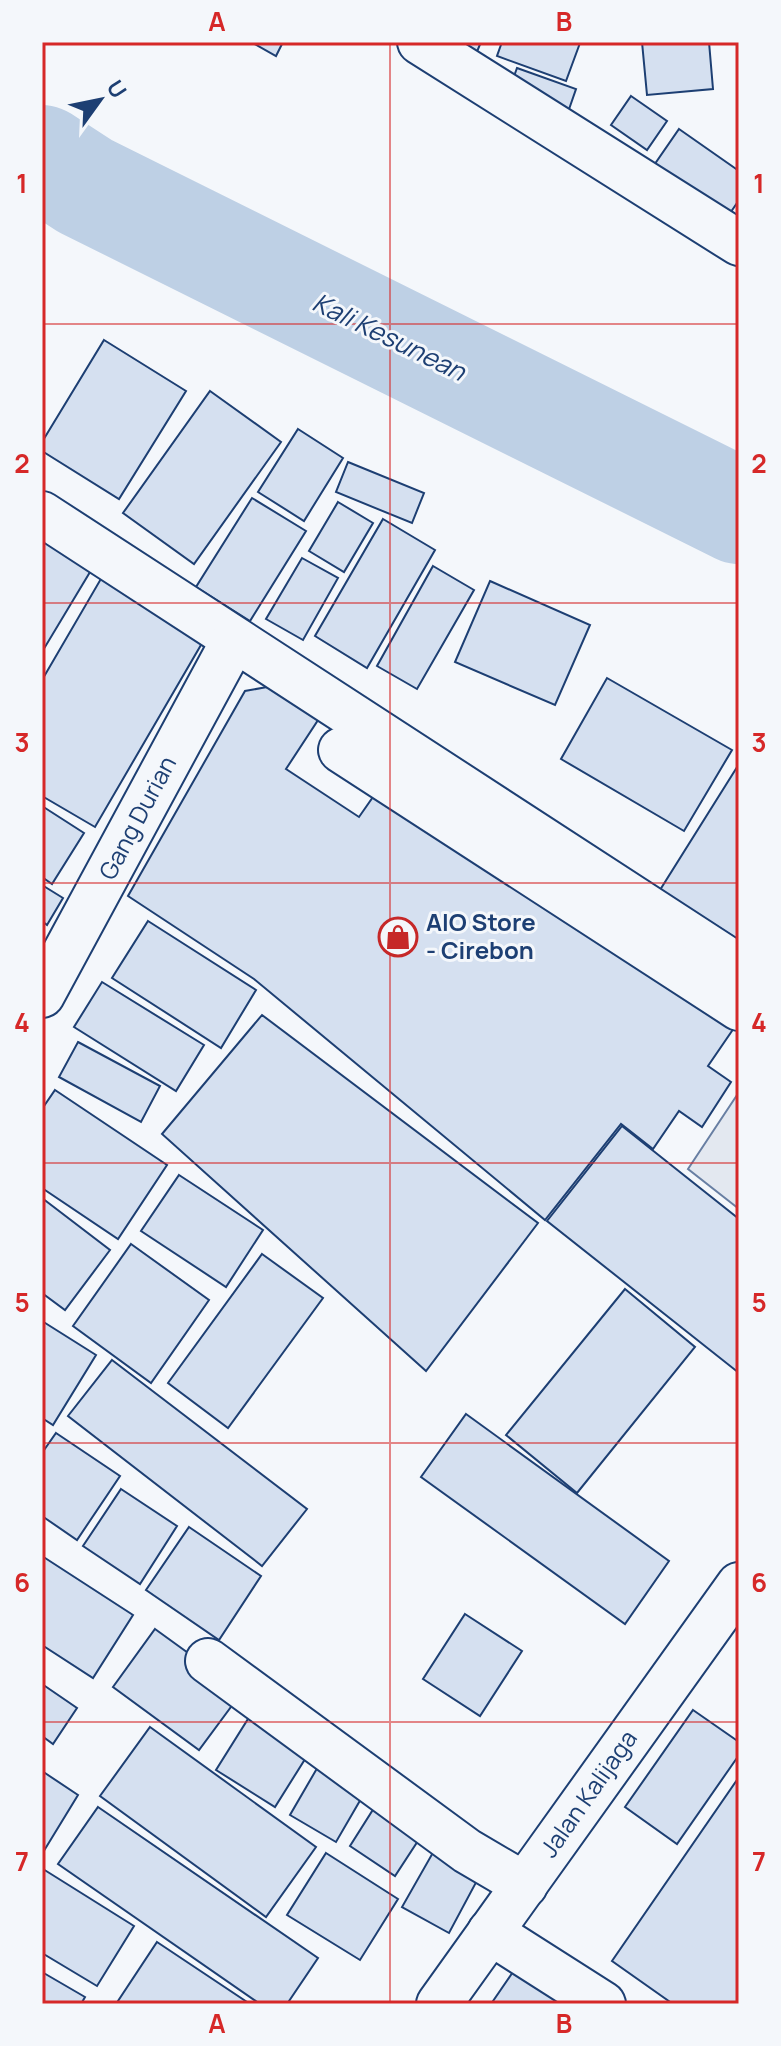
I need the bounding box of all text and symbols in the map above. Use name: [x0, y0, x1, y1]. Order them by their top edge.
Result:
text: A: [208, 3, 226, 39]
text: B: [556, 3, 572, 39]
north arrow: [60, 60, 140, 140]
text: U: [100, 74, 134, 104]
text: 1: [16, 165, 28, 201]
text: 1: [753, 165, 765, 201]
water label: Kali Kesunean: [307, 284, 473, 389]
text: 2: [14, 445, 30, 481]
text: 2: [751, 445, 767, 481]
text: 3: [14, 724, 30, 760]
text: 3: [751, 724, 767, 760]
street label: Gang Durian: [90, 750, 183, 885]
place label: AIO Store - Cirebon: [426, 905, 536, 966]
shop icon: AIO Store - Cirebon: [377, 916, 419, 958]
text: 4: [14, 1004, 30, 1040]
text: 4: [751, 1004, 767, 1040]
text: 5: [14, 1284, 30, 1320]
text: 5: [751, 1284, 767, 1320]
text: 6: [14, 1564, 30, 1600]
text: 6: [751, 1564, 767, 1600]
street label: Jalan Kalijaga: [532, 1723, 644, 1863]
text: 7: [15, 1843, 29, 1879]
text: 7: [752, 1843, 766, 1879]
text: A: [208, 2005, 226, 2041]
text: B: [556, 2005, 572, 2041]

